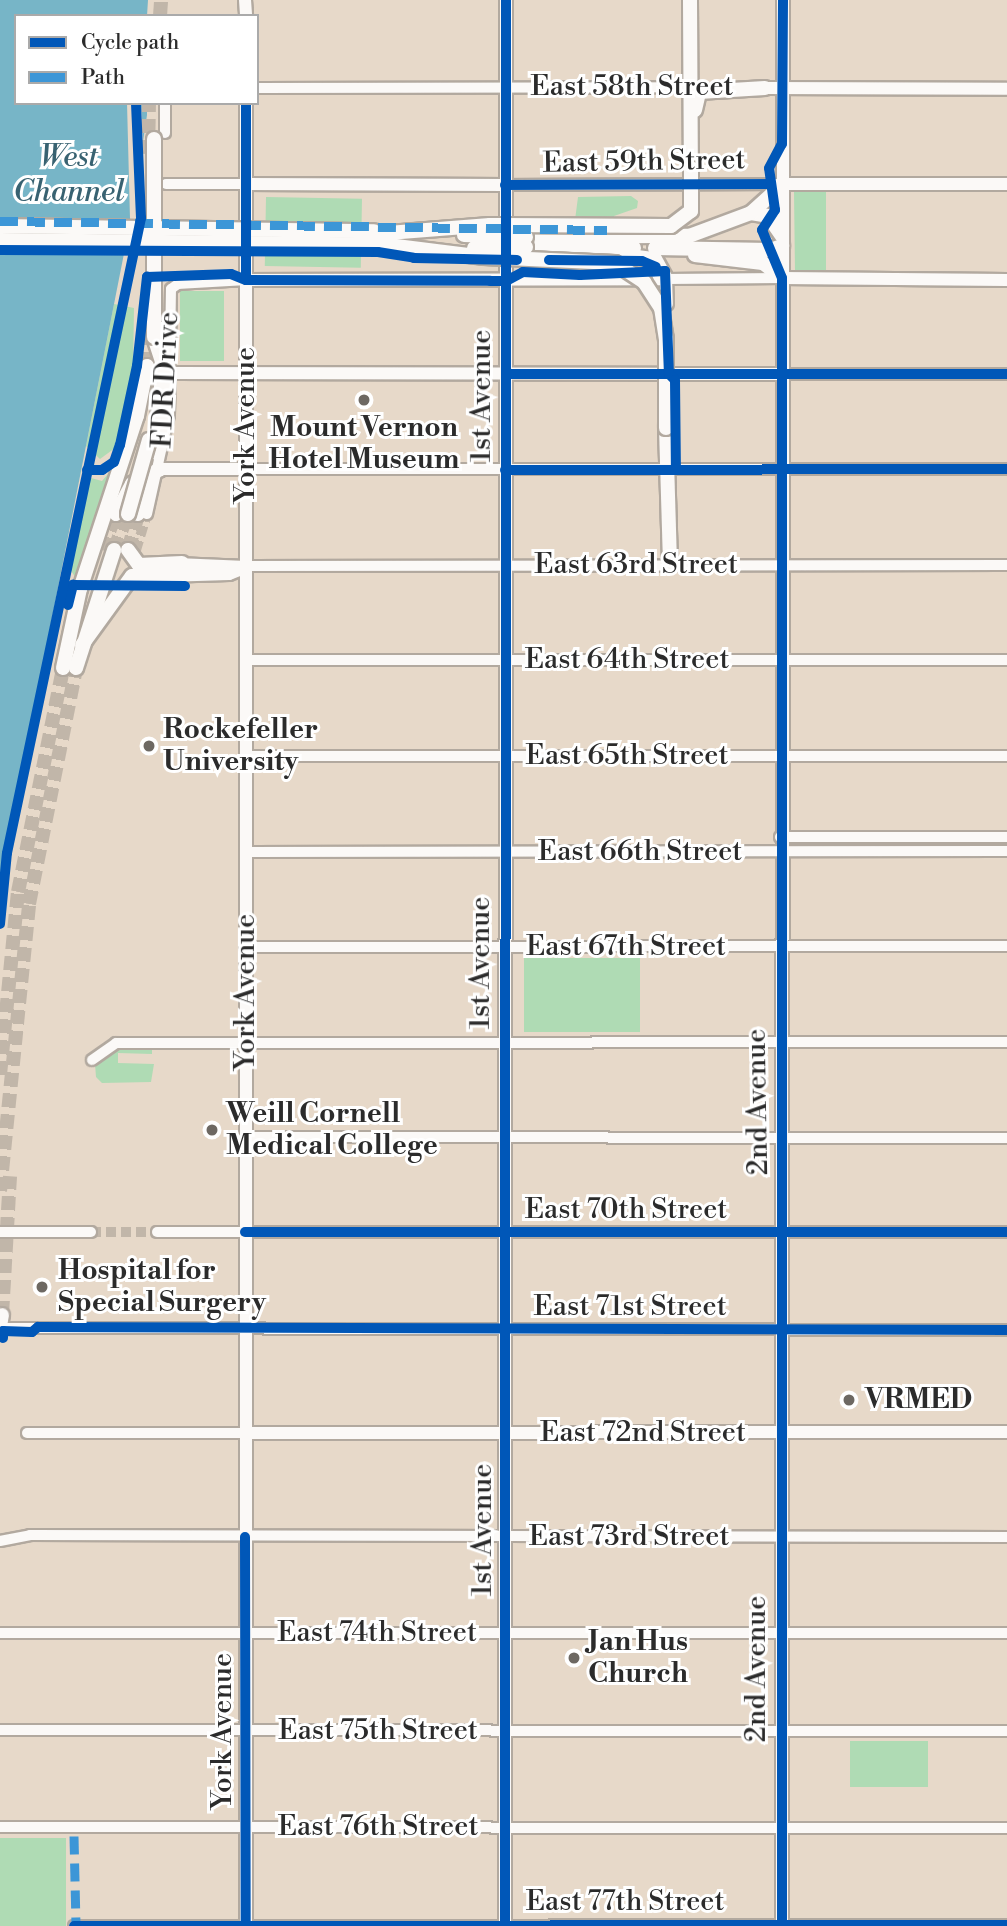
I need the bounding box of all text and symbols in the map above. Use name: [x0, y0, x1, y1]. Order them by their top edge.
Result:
legend: [14, 14, 259, 105]
text: Cycle path: [81, 30, 179, 56]
text: Path: [81, 65, 125, 91]
street label: East 58th Street: [530, 70, 734, 104]
water label: West Channel: [13, 139, 125, 210]
street label: East 59th Street: [542, 143, 746, 181]
street label: FDR Drive: [146, 311, 186, 449]
street label: 1st Avenue: [465, 330, 499, 462]
street label: York Avenue: [229, 347, 263, 503]
marker: Mount Vernon Hotel Museum: [356, 392, 372, 408]
place label: Mount Vernon Hotel Museum: [269, 411, 459, 477]
street label: East 63rd Street: [534, 548, 738, 582]
street label: East 64th Street: [525, 643, 729, 677]
place label: Rockefeller University: [163, 713, 318, 779]
marker: Rockefeller University: [141, 738, 157, 754]
street label: East 65th Street: [526, 739, 728, 773]
street label: East 66th Street: [538, 835, 742, 869]
street label: 1st Avenue: [464, 897, 498, 1029]
street label: York Avenue: [229, 914, 263, 1070]
street label: East 67th Street: [526, 930, 726, 964]
street label: 2nd Avenue: [740, 1028, 776, 1176]
place label: Weill Cornell Medical College: [226, 1097, 438, 1163]
marker: Weill Cornell Medical College: [204, 1122, 220, 1138]
street label: East 70th Street: [525, 1193, 727, 1227]
place label: Hospital for Special Surgery: [58, 1254, 266, 1320]
marker: Hospital for Special Surgery: [32, 1277, 52, 1297]
street label: East 71st Street: [533, 1290, 727, 1324]
place label: VRMED: [865, 1383, 972, 1417]
marker: VRMED: [839, 1390, 859, 1410]
street label: East 72nd Street: [540, 1416, 746, 1450]
street label: 1st Avenue: [466, 1464, 500, 1596]
street label: East 73rd Street: [529, 1520, 729, 1554]
street label: 2nd Avenue: [740, 1596, 774, 1742]
street label: East 74th Street: [277, 1616, 477, 1650]
place label: Jan Hus Church: [588, 1625, 688, 1691]
marker: Jan Hus Church: [566, 1650, 582, 1666]
street label: York Avenue: [206, 1653, 240, 1809]
street label: East 75th Street: [278, 1714, 478, 1748]
street label: East 76th Street: [278, 1810, 478, 1844]
street label: East 77th Street: [526, 1885, 724, 1919]

